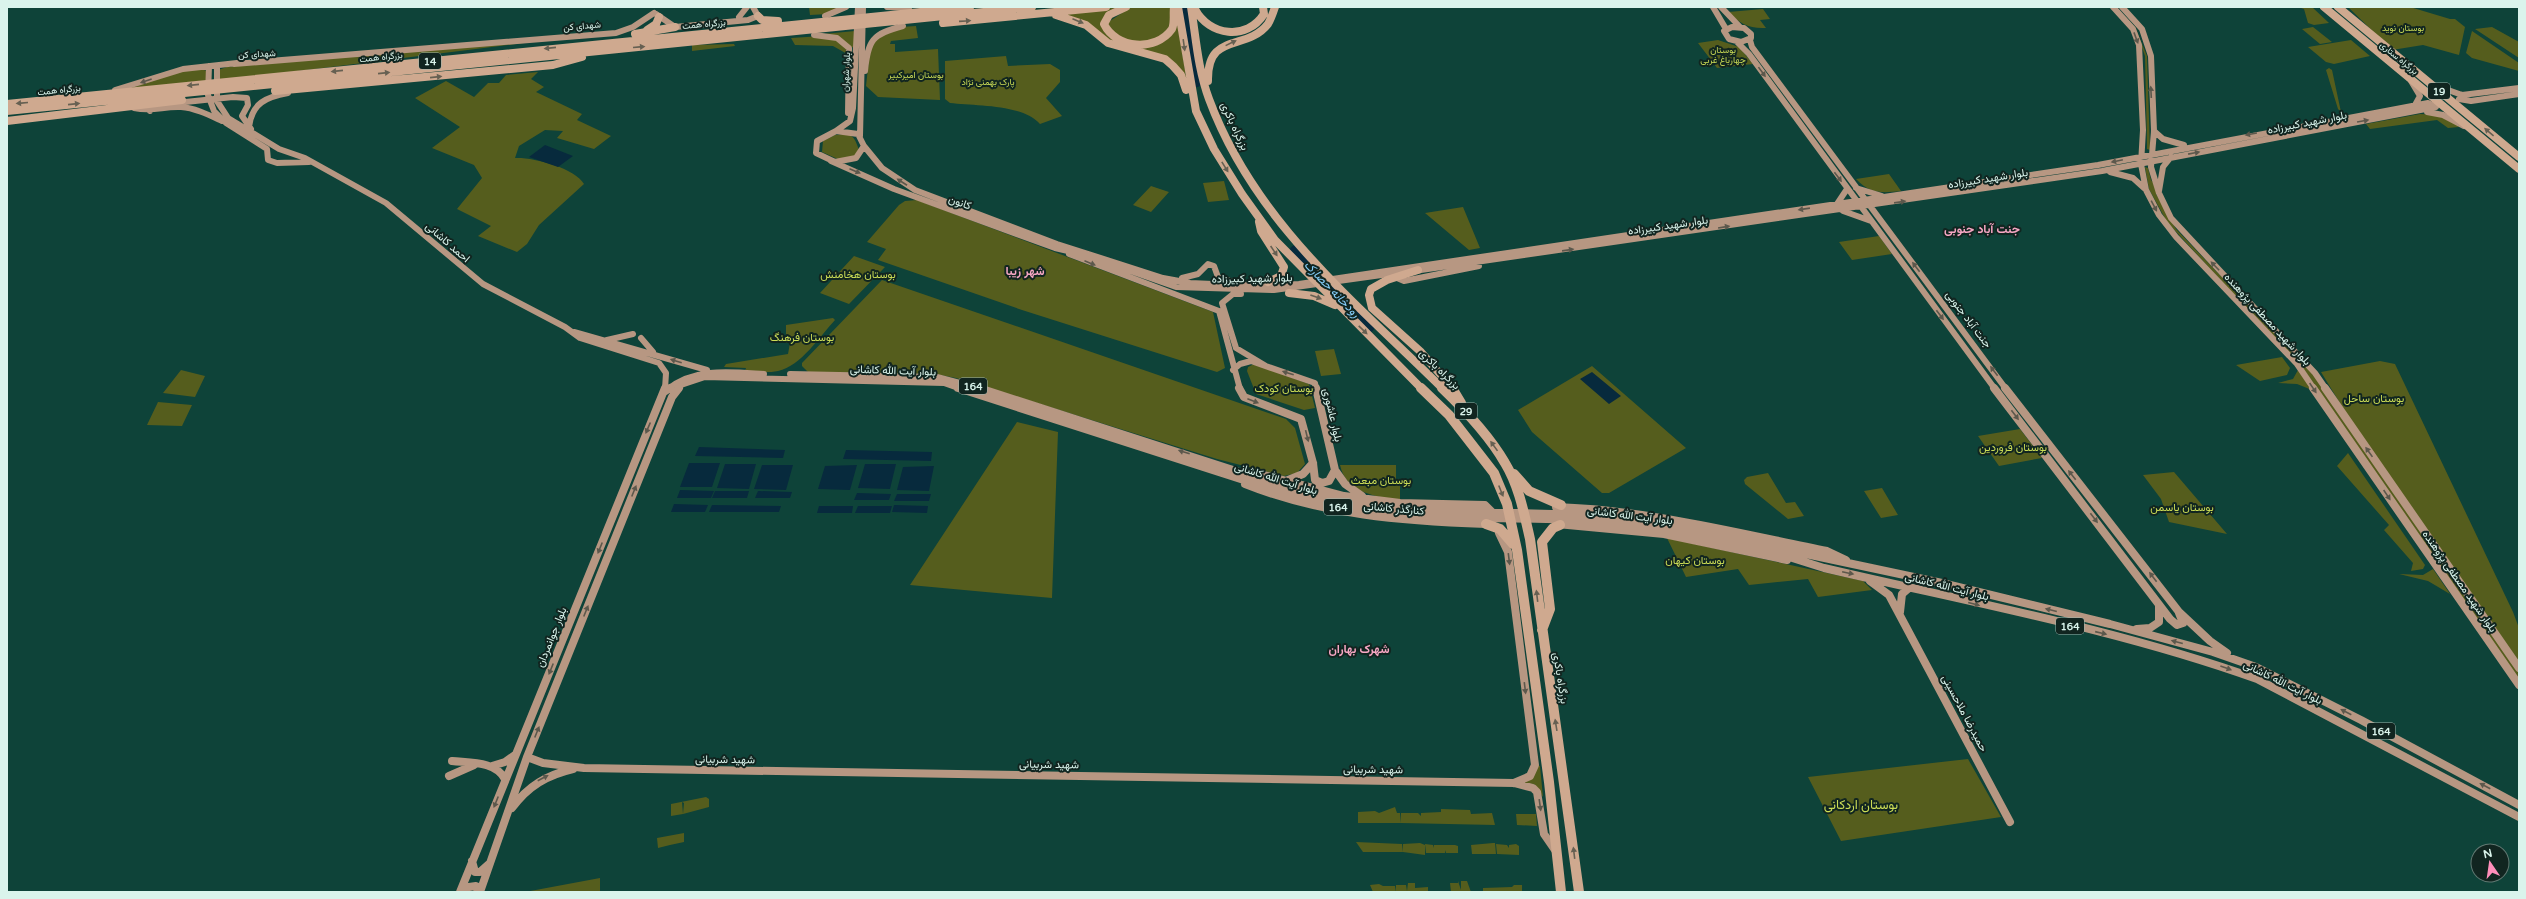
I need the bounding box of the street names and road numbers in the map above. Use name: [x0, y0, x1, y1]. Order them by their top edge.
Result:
street label: بزرگراه همت: [682, 17, 727, 32]
street label: شهدای کن: [563, 19, 601, 34]
street label: بزرگراه ستاری: [2377, 40, 2420, 77]
street label: شهدای کن: [238, 48, 276, 61]
street label: بزرگراه همت: [359, 50, 404, 65]
street label: بلوار شهران: [840, 52, 853, 92]
road number: 14: [419, 53, 441, 69]
street label: بزرگراه همت: [37, 83, 82, 98]
road number: 19: [2428, 83, 2450, 99]
street label: بزرگراه باکری: [1218, 100, 1251, 153]
street label: بلوار شهید کبیرزاده: [2266, 108, 2348, 137]
street label: بلوار شهید کبیرزاده: [1947, 166, 2029, 191]
street label: کانون: [947, 192, 973, 213]
street label: بلوار شهید کبیرزاده: [1627, 213, 1709, 238]
street label: احمد کاشانی: [423, 220, 473, 265]
street label: بلوار شهید کبیرزاده: [1212, 271, 1292, 286]
street label: بلوار شهید مصطفی پژوهنده: [2221, 271, 2314, 369]
street label: جنت آباد جنوبی: [1943, 288, 1994, 350]
street label: بزرگراه باکری: [1416, 347, 1463, 392]
street label: بلوار آیت الله کاشانی: [850, 362, 936, 378]
road number: 164: [959, 378, 987, 394]
street label: بلوار عاشوری: [1320, 387, 1345, 443]
road number: 29: [1455, 403, 1477, 419]
street label: بلوار آیت الله کاشانی: [1233, 460, 1319, 497]
road number: 164: [1324, 499, 1352, 515]
street label: کنارگذر کاشانی: [1363, 499, 1425, 518]
street label: بلوار آیت الله کاشانی: [1586, 504, 1673, 527]
street label: بلوار شهید مصطفی پژوهنده: [2419, 528, 2500, 635]
street label: بلوار آیت الله کاشانی: [1904, 570, 1990, 603]
street label: بلوار جوانمردان: [534, 605, 569, 669]
road number: 164: [2056, 618, 2084, 634]
street label: بزرگراه باکری: [1550, 651, 1571, 705]
street label: بلوار آیت الله کاشانی: [2241, 658, 2324, 707]
street label: حمیدرضا ملاحسینی: [1939, 672, 1990, 754]
road number: 164: [2367, 723, 2395, 739]
street label: شهید شربیانی: [695, 752, 755, 767]
street label: شهید شربیانی: [1019, 757, 1079, 772]
street label: شهید شربیانی: [1343, 762, 1403, 777]

